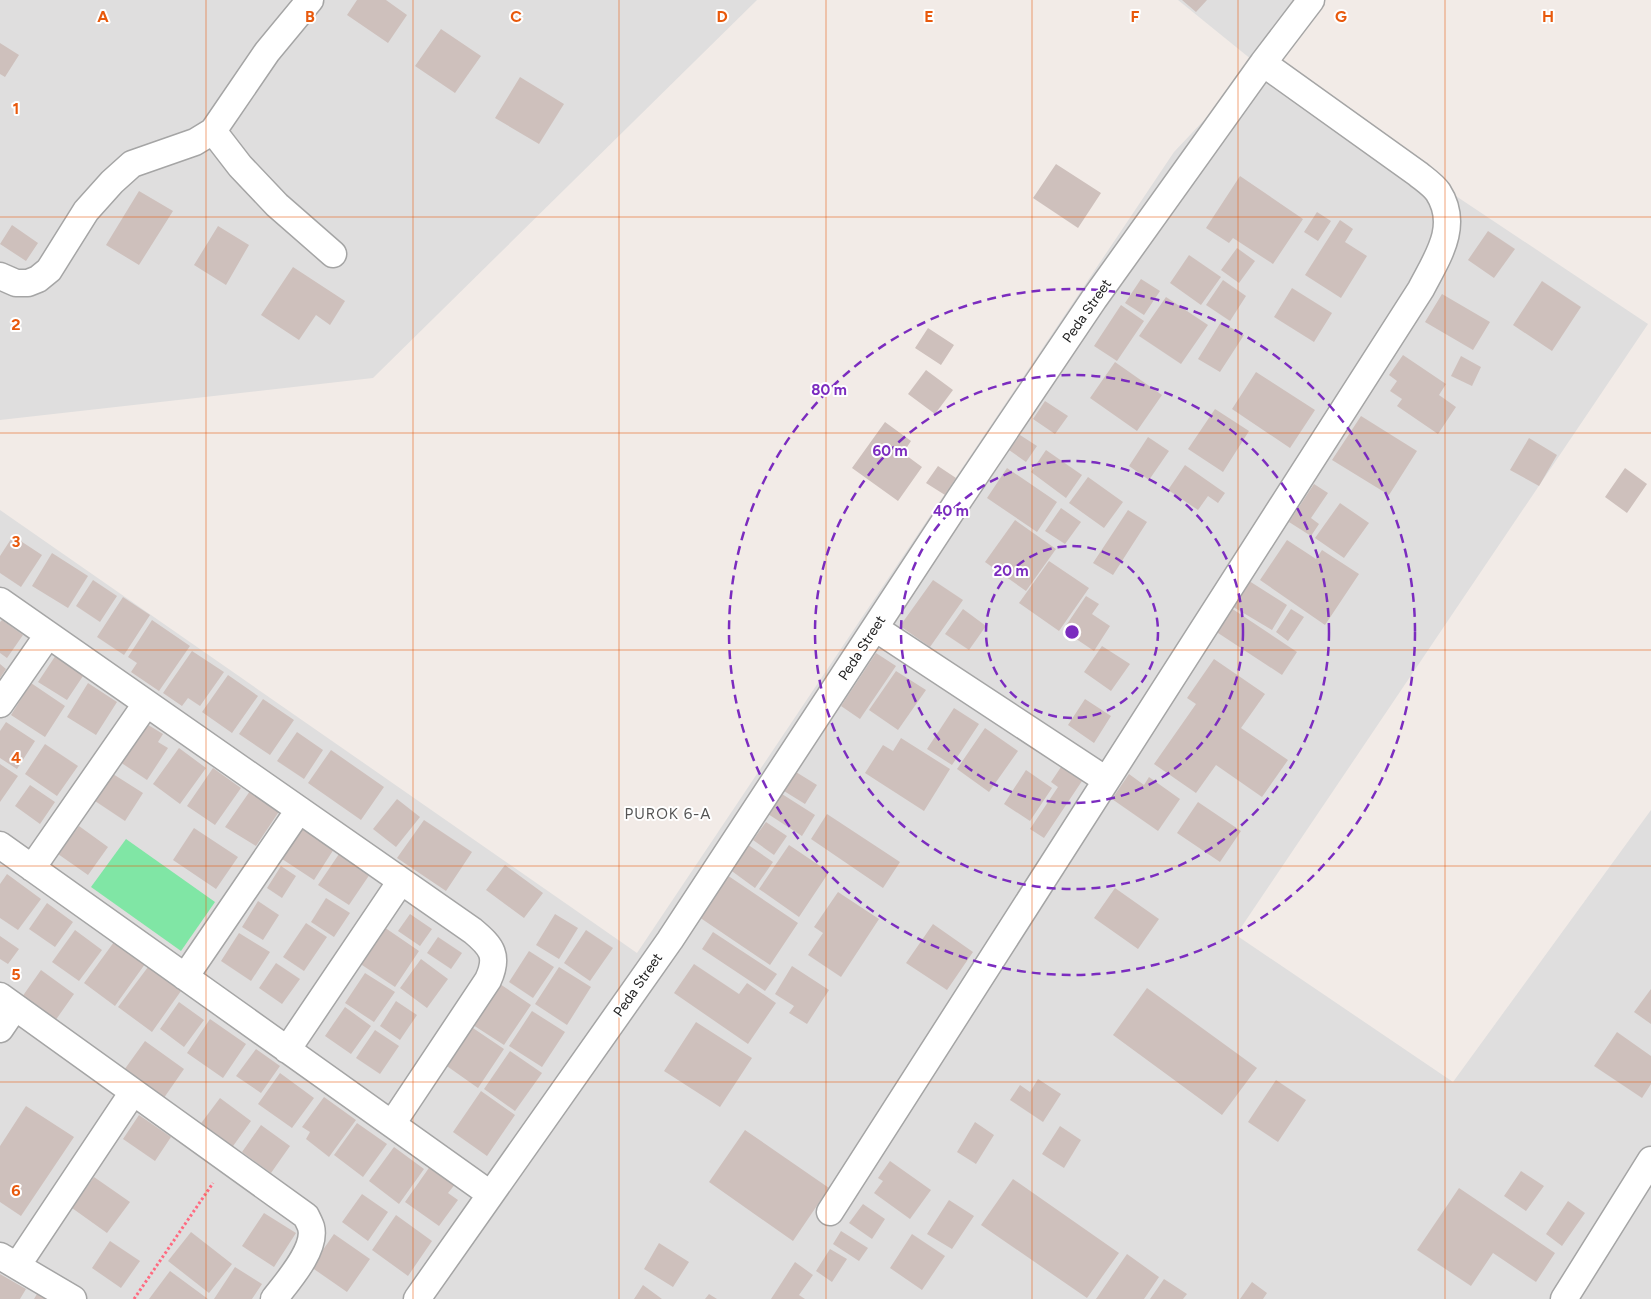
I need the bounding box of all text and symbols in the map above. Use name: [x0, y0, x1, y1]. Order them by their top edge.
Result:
text: A: [97, 7, 109, 26]
text: B: [305, 7, 315, 26]
text: C: [510, 7, 522, 26]
text: D: [716, 7, 728, 26]
text: E: [924, 7, 934, 26]
text: F: [1131, 7, 1140, 26]
text: G: [1335, 7, 1347, 26]
text: H: [1542, 7, 1554, 26]
text: 1: [13, 99, 19, 118]
street label: Peda Street: [1059, 276, 1115, 346]
text: 2: [11, 315, 21, 334]
text: 80 m: [811, 381, 847, 399]
text: 60 m: [872, 442, 908, 460]
text: 40 m: [933, 502, 969, 520]
text: 3: [12, 532, 21, 551]
text: 20 m: [993, 562, 1029, 580]
street label: Peda Street: [835, 612, 889, 684]
centre of rings: [1063, 623, 1081, 641]
text: 4: [11, 748, 21, 767]
district label: PUROK 6-A: [624, 805, 712, 823]
street label: Peda Street: [610, 950, 666, 1020]
text: 5: [11, 965, 21, 984]
text: 6: [11, 1181, 21, 1200]

